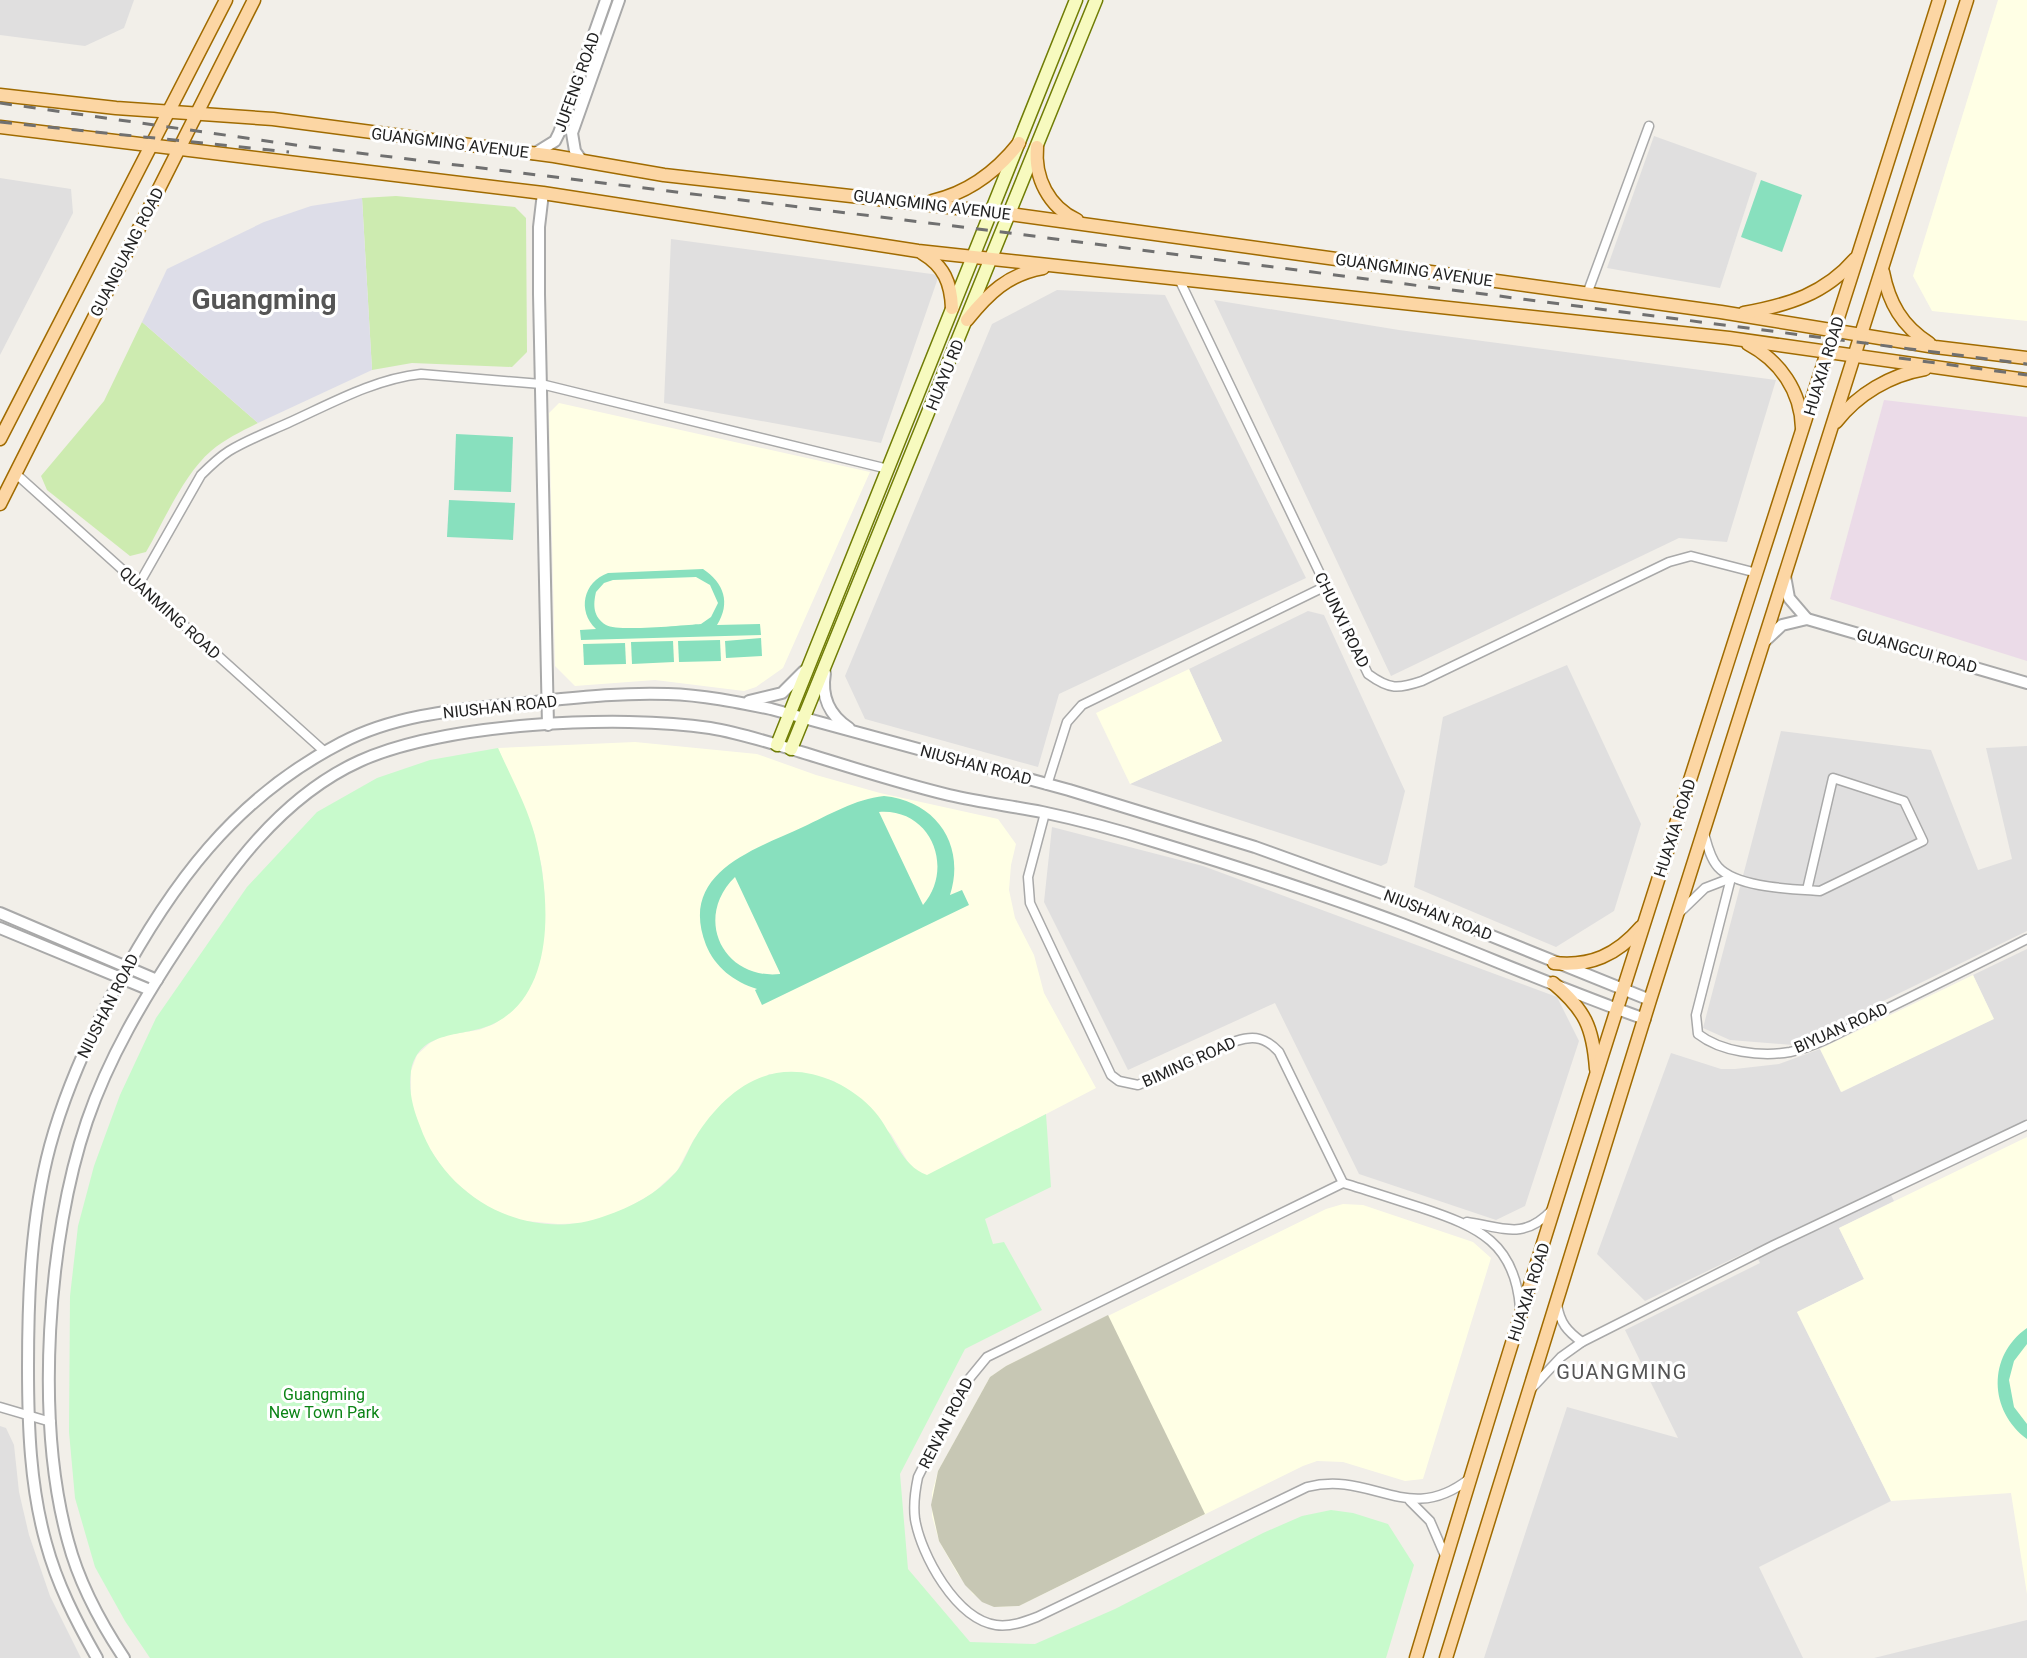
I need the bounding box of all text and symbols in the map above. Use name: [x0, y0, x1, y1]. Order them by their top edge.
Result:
street label: JUFENG ROAD: [550, 29, 604, 135]
street label: GUANGMING AVENUE: [370, 124, 530, 162]
street label: GUANGUANG ROAD: [86, 184, 168, 320]
street label: GUANGMING AVENUE: [852, 186, 1012, 224]
street label: GUANGMING AVENUE: [1334, 250, 1494, 290]
district label: Guangming: [192, 283, 336, 316]
street label: HUAXIA ROAD: [1800, 314, 1848, 418]
street label: HUAYU RD: [922, 337, 968, 413]
street label: QUANMING ROAD: [116, 563, 224, 663]
street label: CHUNXI ROAD: [1311, 569, 1373, 671]
street label: GUANGCUI ROAD: [1854, 625, 1980, 677]
street label: NIUSHAN ROAD: [442, 692, 558, 722]
street label: NIUSHAN ROAD: [918, 741, 1034, 789]
street label: HUAXIA ROAD: [1650, 776, 1700, 880]
street label: NIUSHAN ROAD: [1381, 886, 1495, 944]
street label: NIUSHAN ROAD: [74, 951, 142, 1061]
street label: BIYUAN ROAD: [1791, 999, 1891, 1057]
street label: BIMING ROAD: [1139, 1033, 1239, 1091]
street label: HUAXIA ROAD: [1504, 1240, 1554, 1344]
district label: GUANGMING: [1556, 1360, 1688, 1384]
street label: REN'AN ROAD: [915, 1374, 977, 1472]
park label: Guangming New Town Park: [269, 1385, 380, 1422]

